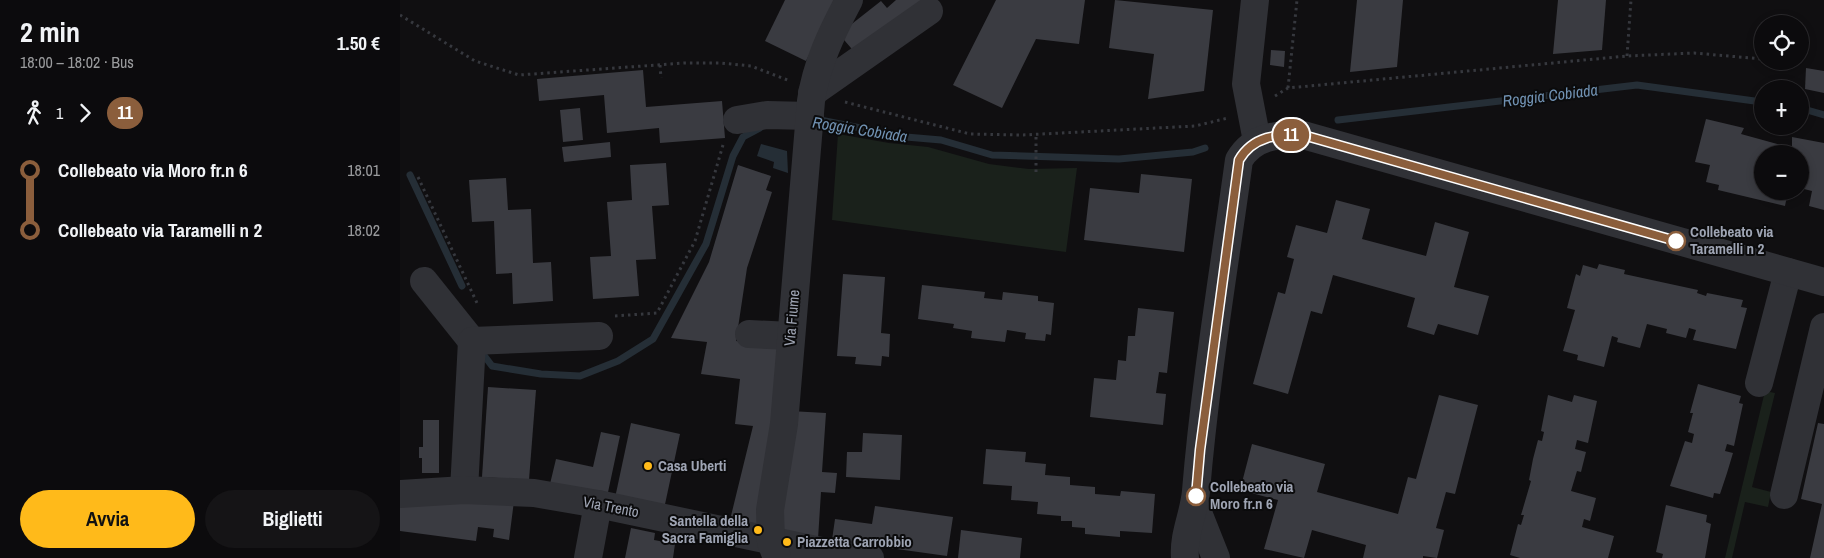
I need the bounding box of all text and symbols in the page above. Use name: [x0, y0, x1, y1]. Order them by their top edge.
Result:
text: 2 min: [20, 13, 80, 51]
map controls: [1754, 15, 1809, 200]
button: locate: [1754, 15, 1809, 70]
text: 1.50 €: [337, 30, 380, 56]
text: 18:00 – 18:02 · Bus: [20, 51, 134, 73]
water label: Roggia Cobiada: [1501, 78, 1599, 112]
button: +: [1754, 80, 1809, 135]
icon: walk: [20, 99, 48, 127]
icon: forward: [71, 99, 99, 127]
text: 11: [117, 100, 133, 125]
text: 1: [56, 102, 63, 124]
water label: Roggia Cobiada: [811, 111, 909, 147]
line badge: 11: [1268, 119, 1314, 151]
text: 11: [1283, 122, 1299, 147]
button: −: [1754, 145, 1809, 200]
text: Collebeato via Moro fr.n 6: [58, 157, 248, 183]
text: 18:01: [347, 159, 380, 181]
text: Collebeato via Taramelli n 2: [58, 217, 262, 243]
text: 18:02: [347, 219, 380, 241]
place label: Collebeato via Taramelli n 2: [1690, 221, 1774, 259]
marker: Collebeato via Taramelli n 2: [1666, 231, 1686, 251]
street label: Via Fiume: [779, 289, 804, 347]
place label: Casa Uberti: [658, 455, 726, 476]
marker: Casa Uberti: [642, 460, 654, 472]
place label: Collebeato via Moro fr.n 6: [1210, 476, 1294, 514]
marker: Collebeato via Moro fr.n 6: [1186, 486, 1206, 506]
button: Avvia: [20, 490, 195, 548]
button: Biglietti: [205, 490, 380, 548]
street label: Via Trento: [581, 491, 641, 522]
place label: Santella della Sacra Famiglia: [662, 510, 748, 548]
marker: Santella della Sacra Famiglia: [752, 524, 764, 536]
place label: Piazzetta Carrobbio: [797, 531, 912, 552]
marker: Piazzetta Carrobbio: [781, 536, 793, 548]

